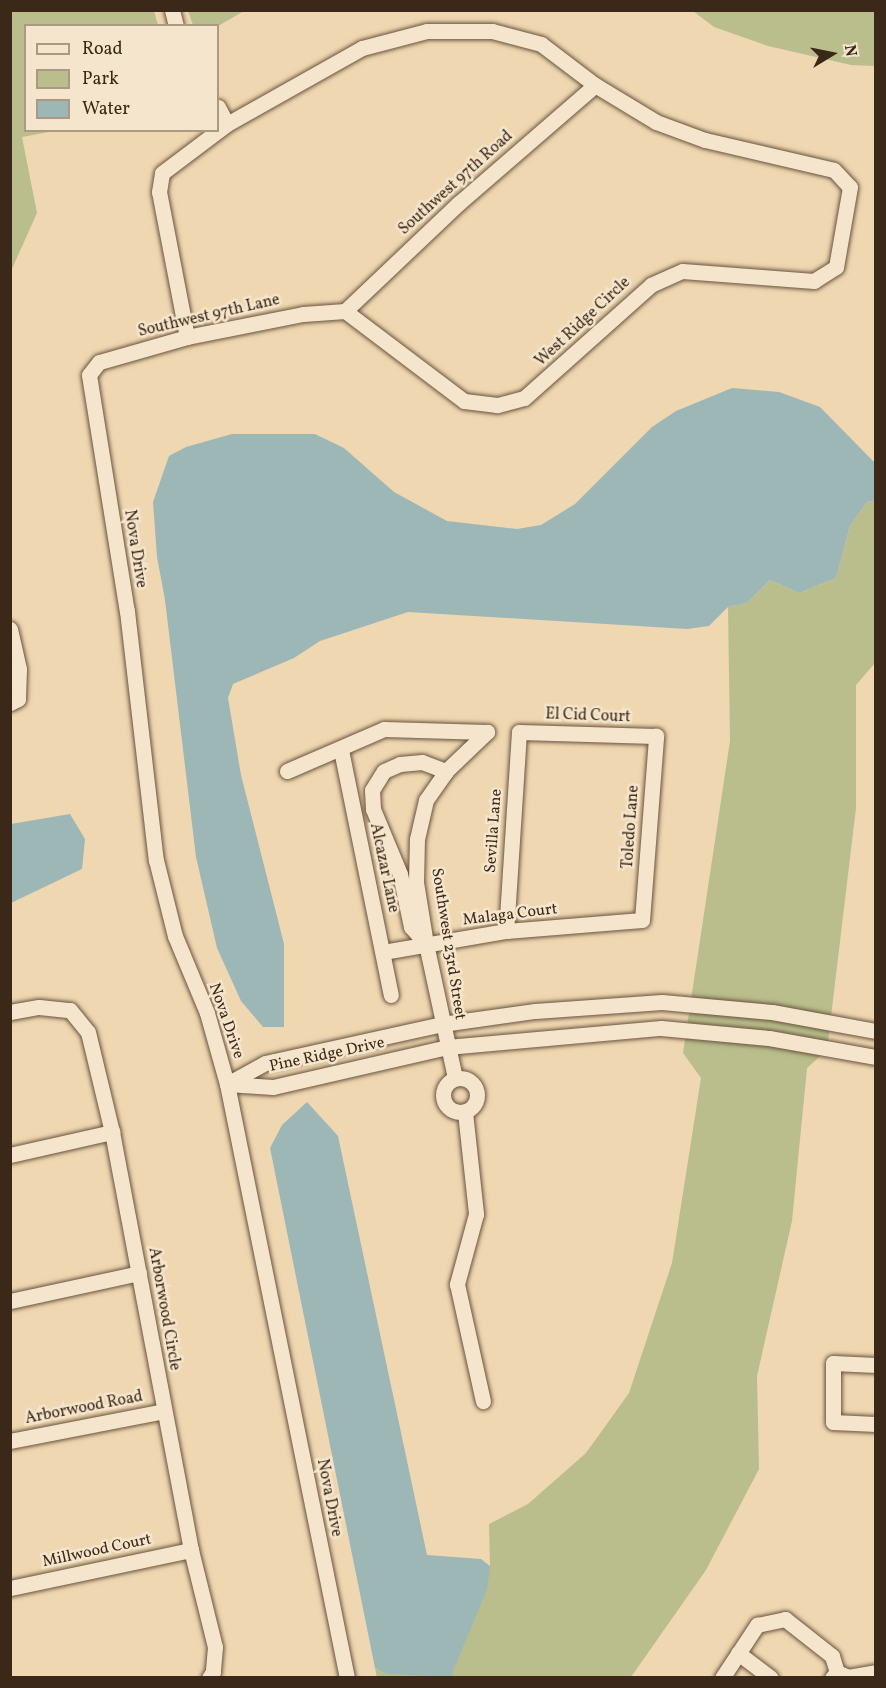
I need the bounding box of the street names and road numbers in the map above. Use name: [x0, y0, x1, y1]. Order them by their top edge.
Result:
street label: Southwest 97th Road: [395, 127, 517, 239]
street label: West Ridge Circle: [532, 273, 634, 371]
street label: Southwest 97th Lane: [136, 290, 282, 342]
street label: Nova Drive: [119, 509, 151, 589]
street label: El Cid Court: [545, 705, 631, 727]
street label: Toledo Lane: [619, 785, 643, 869]
street label: Sevilla Lane: [481, 788, 507, 874]
street label: Alcazar Lane: [365, 821, 403, 915]
street label: Southwest 23rd Street: [427, 867, 469, 1021]
street label: Malaga Court: [462, 900, 558, 930]
street label: Nova Drive: [204, 981, 248, 1061]
street label: Pine Ridge Drive: [268, 1033, 386, 1077]
street label: Arborwood Circle: [144, 1246, 184, 1372]
street label: Arborwood Road: [23, 1387, 145, 1429]
street label: Nova Drive: [312, 1457, 346, 1539]
street label: Millwood Court: [41, 1530, 153, 1572]

